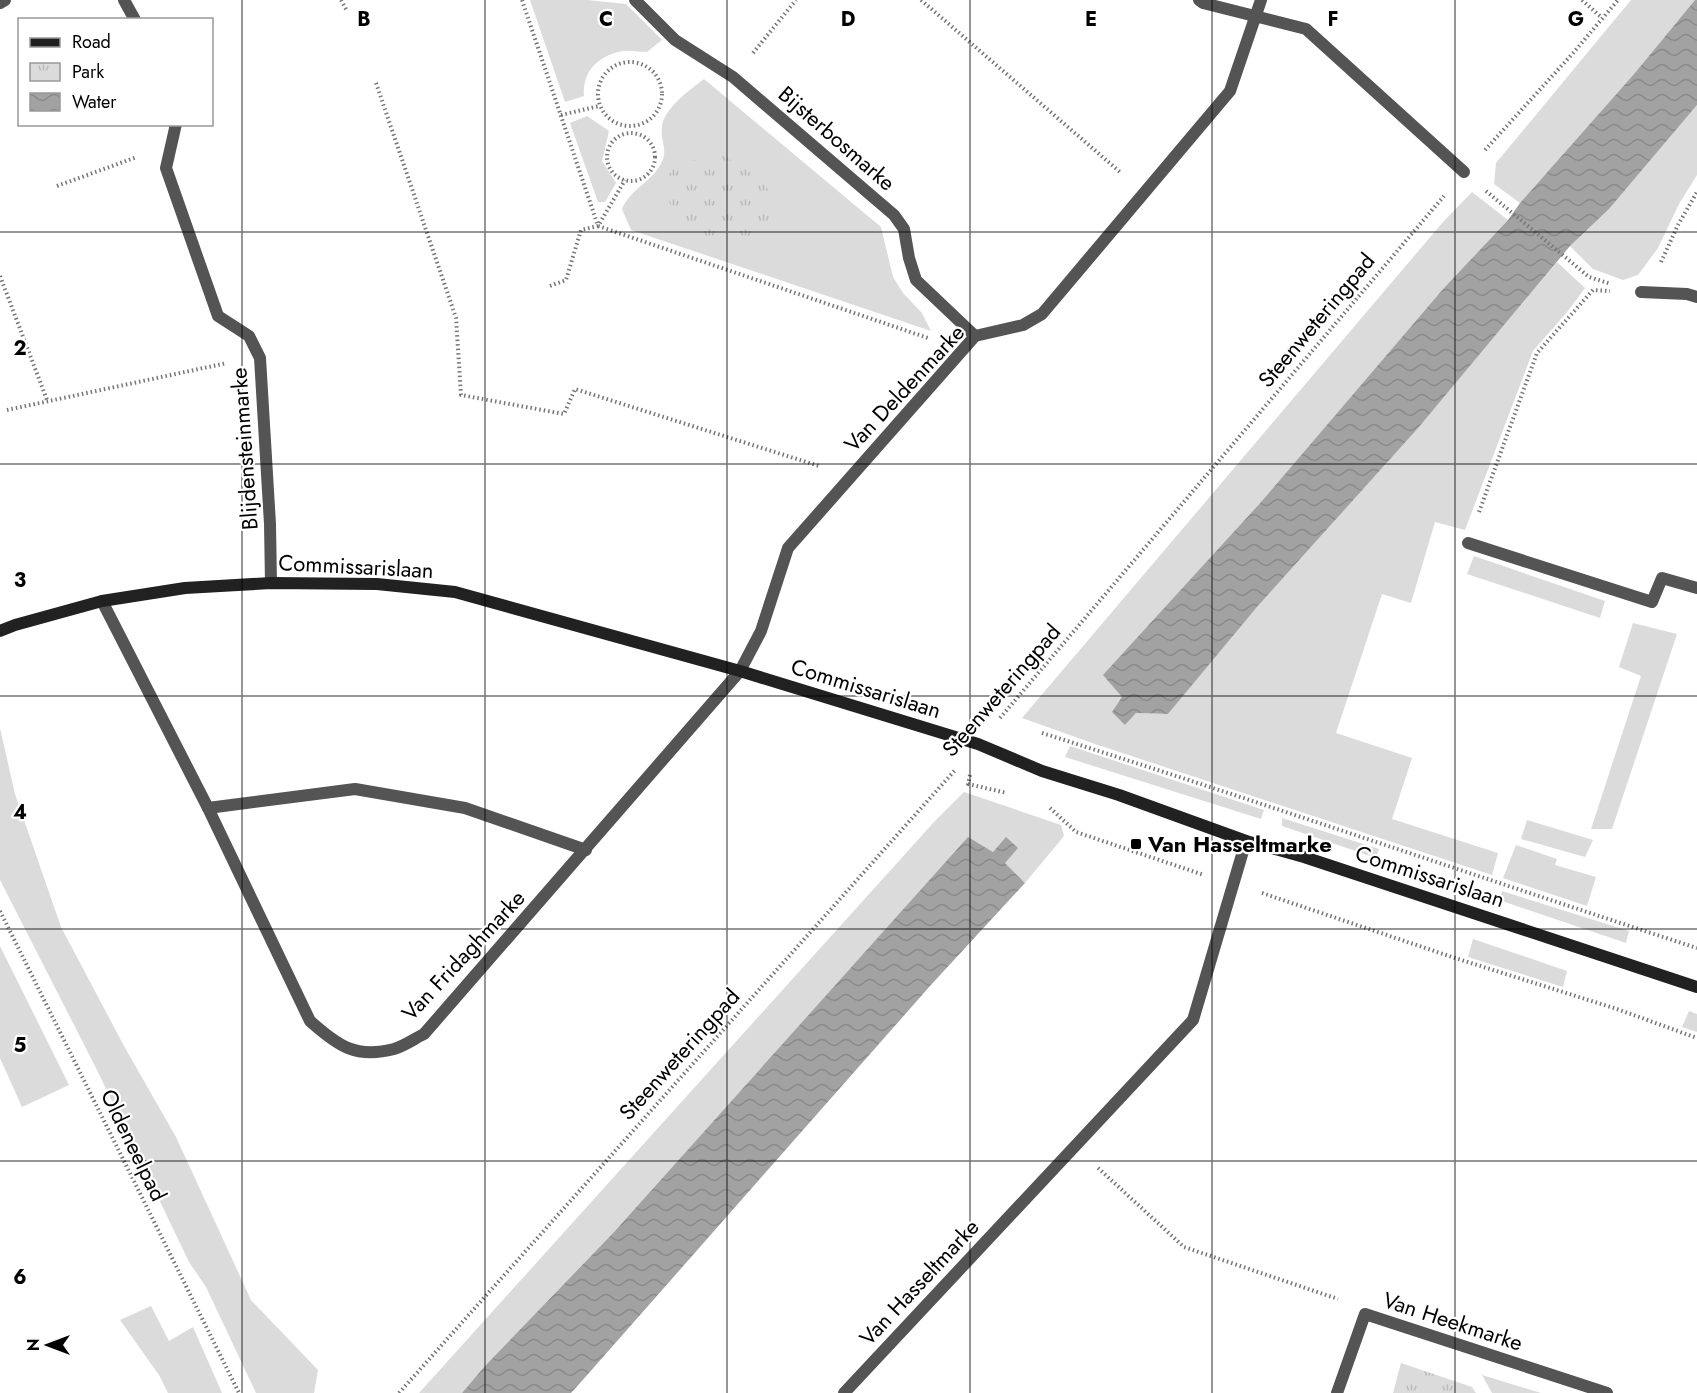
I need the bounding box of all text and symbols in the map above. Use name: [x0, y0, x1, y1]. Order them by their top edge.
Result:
text: B: [357, 5, 371, 34]
text: C: [599, 5, 613, 34]
text: D: [841, 5, 855, 34]
text: E: [1085, 5, 1097, 34]
text: F: [1327, 5, 1339, 34]
text: G: [1568, 5, 1584, 34]
legend: [18, 18, 213, 126]
text: Road: [72, 29, 111, 55]
text: Park: [72, 59, 104, 85]
street label: Bijsterbosmarke: [771, 78, 903, 198]
text: Water: [72, 89, 117, 115]
street label: Steenweteringpad: [1250, 246, 1382, 394]
street label: Van Deldenmarke: [836, 317, 972, 459]
text: 2: [13, 334, 27, 363]
street label: Blijdensteinmarke: [222, 367, 266, 531]
street label: Commissarislaan: [278, 546, 434, 586]
text: 3: [14, 566, 26, 595]
street label: Steenweteringpad: [934, 616, 1068, 764]
street label: Commissarislaan: [787, 650, 945, 726]
text: 4: [13, 798, 27, 827]
place label: Van Hasseltmarke: [1147, 828, 1332, 860]
marker: Van Hasseltmarke: [1129, 837, 1143, 851]
street label: Commissarislaan: [1351, 837, 1509, 915]
street label: Van Fridaghmarke: [394, 883, 532, 1027]
street label: Steenweteringpad: [611, 981, 747, 1127]
text: 5: [14, 1031, 27, 1060]
street label: Oldeneelpad: [93, 1083, 175, 1207]
street label: Van Hasseltmarke: [852, 1212, 986, 1352]
text: 6: [13, 1263, 27, 1292]
street label: Van Heekmarke: [1379, 1283, 1527, 1359]
north arrow: [18, 1315, 78, 1375]
text: N: [22, 1339, 45, 1351]

